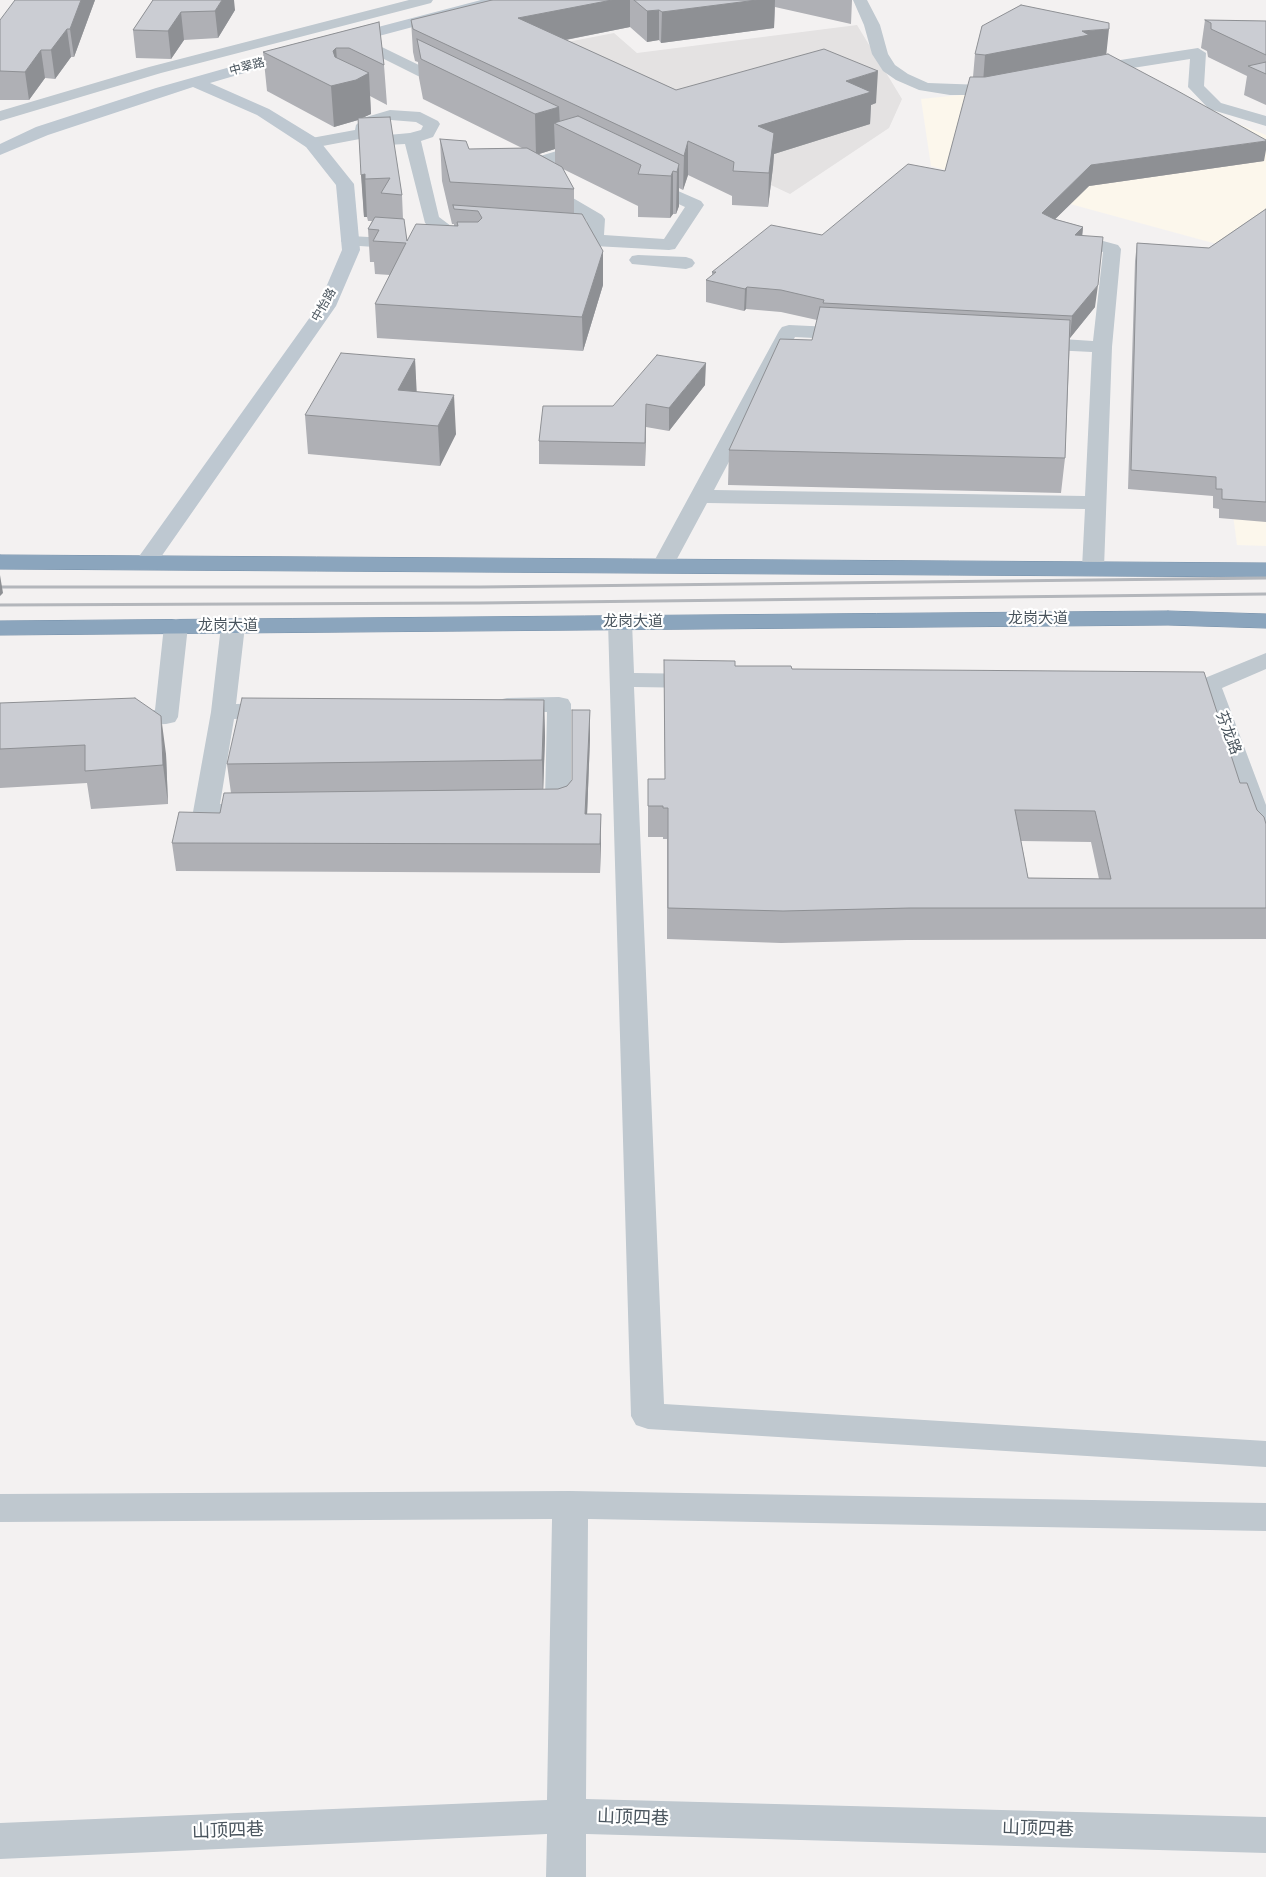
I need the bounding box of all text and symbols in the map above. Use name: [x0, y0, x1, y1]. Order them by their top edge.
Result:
street label: 中翠路: [228, 55, 266, 79]
street label: 中怡路: [309, 286, 339, 324]
street label: 龙岗大道: [1008, 610, 1068, 628]
street label: 龙岗大道: [603, 613, 663, 631]
street label: 龙岗大道: [198, 617, 258, 635]
street label: 芬龙路: [1212, 709, 1244, 757]
street label: 山顶四巷: [597, 1806, 669, 1830]
street label: 山顶四巷: [1002, 1817, 1074, 1841]
street label: 山顶四巷: [192, 1819, 264, 1843]

